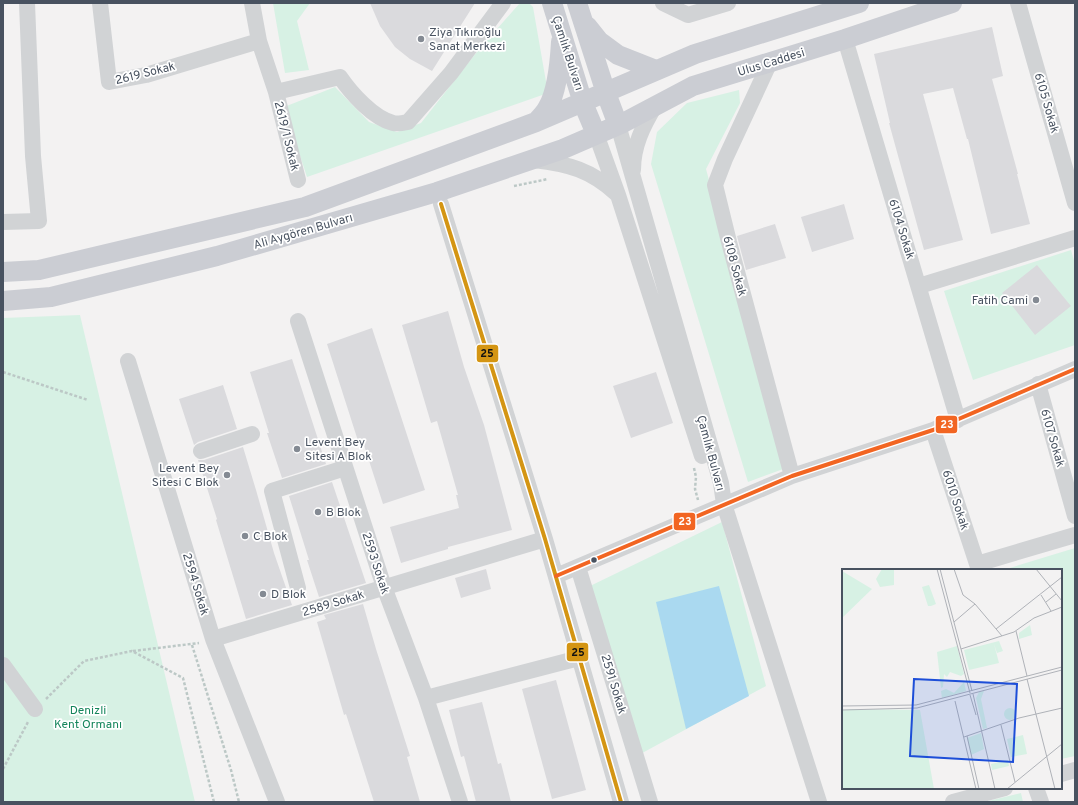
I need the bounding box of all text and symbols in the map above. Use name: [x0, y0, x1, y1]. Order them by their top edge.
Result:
street label: Çamlık Bulvarı: [547, 14, 587, 93]
place label: Ziya Tıkıroğlu Sanat Merkezi: [429, 25, 505, 55]
marker: Ziya Tıkıroğlu Sanat Merkezi: [416, 34, 426, 44]
street label: Ulus Caddesi: [736, 45, 807, 81]
street label: 2619 Sokak: [114, 59, 177, 89]
street label: 6105 Sokak: [1030, 71, 1062, 135]
street label: 2619/1 Sokak: [270, 99, 302, 173]
street label: 6104 Sokak: [884, 197, 918, 261]
street label: Ali Aygören Bulvarı: [252, 210, 355, 254]
street label: 6108 Sokak: [718, 234, 750, 298]
place label: Fatih Cami: [972, 293, 1028, 309]
marker: Fatih Cami: [1031, 295, 1041, 305]
line badge: 25: [476, 344, 499, 363]
text: 25: [480, 347, 494, 361]
street label: 6107 Sokak: [1036, 407, 1068, 469]
street label: Çamlık Bulvarı: [692, 414, 728, 493]
line badge: 23: [935, 415, 958, 434]
text: 23: [940, 418, 954, 432]
place label: Levent Bey Sitesi A Blok: [305, 435, 372, 465]
marker: Levent Bey Sitesi A Blok: [292, 444, 302, 454]
place label: Levent Bey Sitesi C Blok: [152, 461, 219, 491]
street label: 6010 Sokak: [938, 468, 972, 532]
marker: Levent Bey Sitesi C Blok: [222, 470, 232, 480]
place label: B Blok: [326, 505, 361, 521]
marker: B Blok: [313, 507, 323, 517]
line badge: 23: [673, 512, 696, 531]
text: 23: [678, 515, 692, 529]
place label: C Blok: [253, 529, 288, 545]
street label: 2593 Sokak: [358, 530, 393, 596]
marker: C Blok: [240, 531, 250, 541]
street label: 2594 Sokak: [178, 551, 212, 617]
unlabelled marker: [589, 555, 599, 565]
inset map: [842, 569, 1062, 789]
place label: D Blok: [271, 587, 306, 603]
street label: 2589 Sokak: [300, 587, 366, 621]
marker: D Blok: [258, 589, 268, 599]
line badge: 25: [566, 642, 589, 662]
text: 25: [571, 646, 585, 660]
street label: 2591 Sokak: [596, 653, 630, 716]
park label: Denizli Kent Ormanı: [54, 703, 122, 733]

